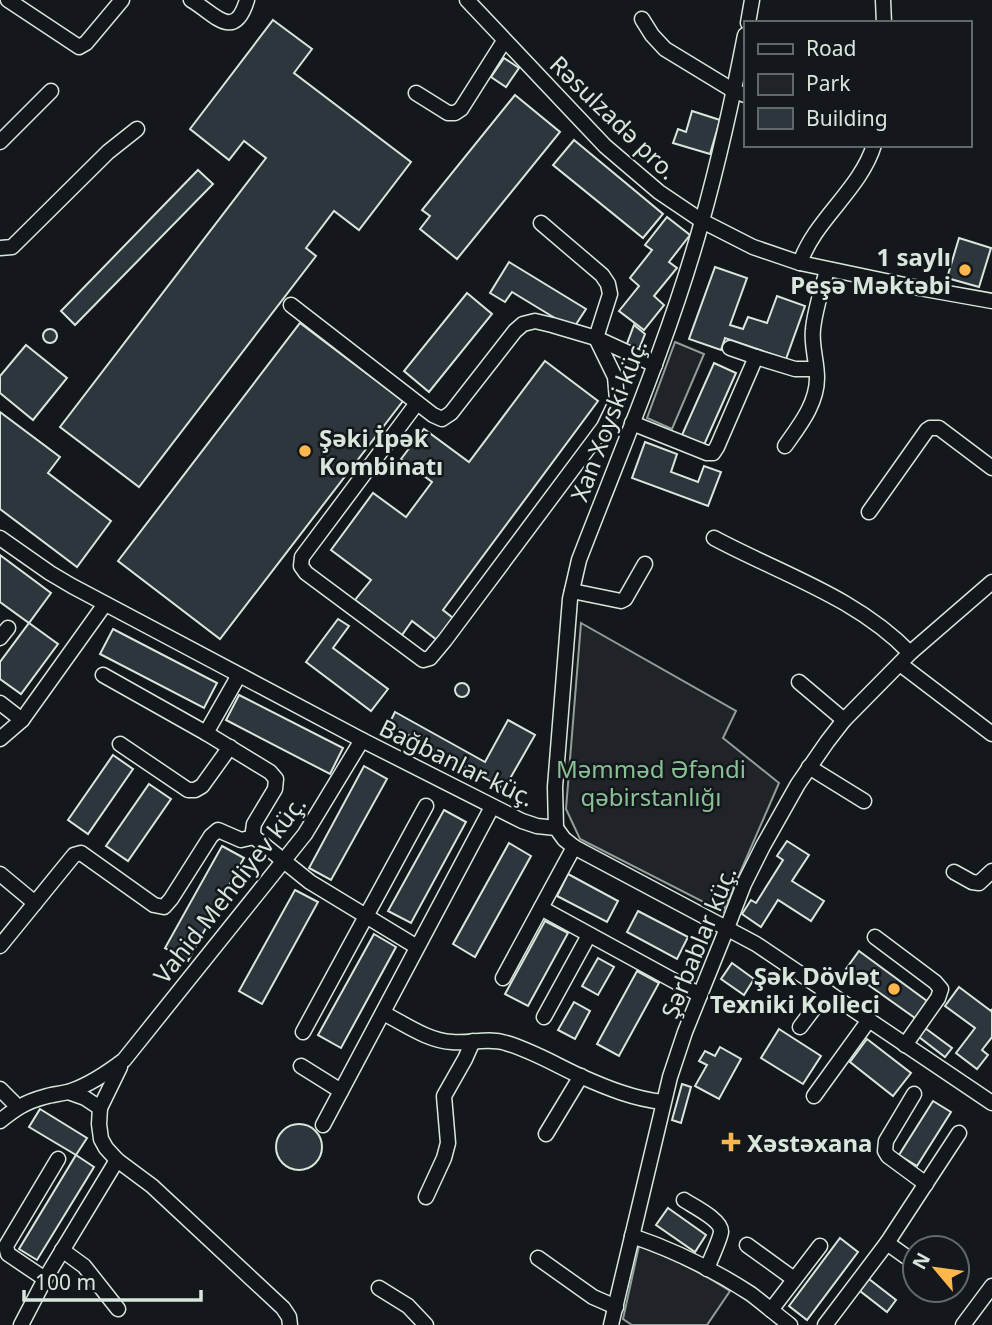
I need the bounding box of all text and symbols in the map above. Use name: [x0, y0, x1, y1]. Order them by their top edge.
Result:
legend: [744, 21, 971, 147]
text: Road: [806, 34, 856, 62]
street label: Rəsulzadə pro.: [543, 48, 685, 186]
text: Park: [806, 69, 851, 97]
text: Building: [806, 104, 888, 132]
place label: 1 saylı Peşə Məktəbi: [790, 240, 951, 301]
marker: 1 saylı Peşə Məktəbi: [957, 262, 973, 278]
street label: Xan Xoyski küç.: [562, 334, 654, 506]
place label: Şəki İpək Kombinatı: [319, 421, 443, 482]
marker: Şəki İpək Kombinatı: [297, 443, 313, 459]
street label: Bağbanlar küç.: [374, 710, 540, 814]
park label: Məmməd Əfəndi qəbirstanlığı: [556, 752, 746, 813]
street label: Vahid Mehdiyev küç.: [145, 788, 313, 990]
street label: Şərbablar küç.: [653, 861, 743, 1023]
place label: Şək Dövlət Texniki Kolleci: [710, 959, 880, 1020]
marker: Şək Dövlət Texniki Kolleci: [886, 981, 902, 997]
place label: Xəstəxana: [747, 1126, 872, 1159]
marker: Xəstəxana: [721, 1132, 741, 1152]
north arrow: [901, 1234, 971, 1304]
text: N: [906, 1248, 936, 1274]
scale bar: [24, 1258, 201, 1302]
text: 100 m: [35, 1268, 96, 1296]

